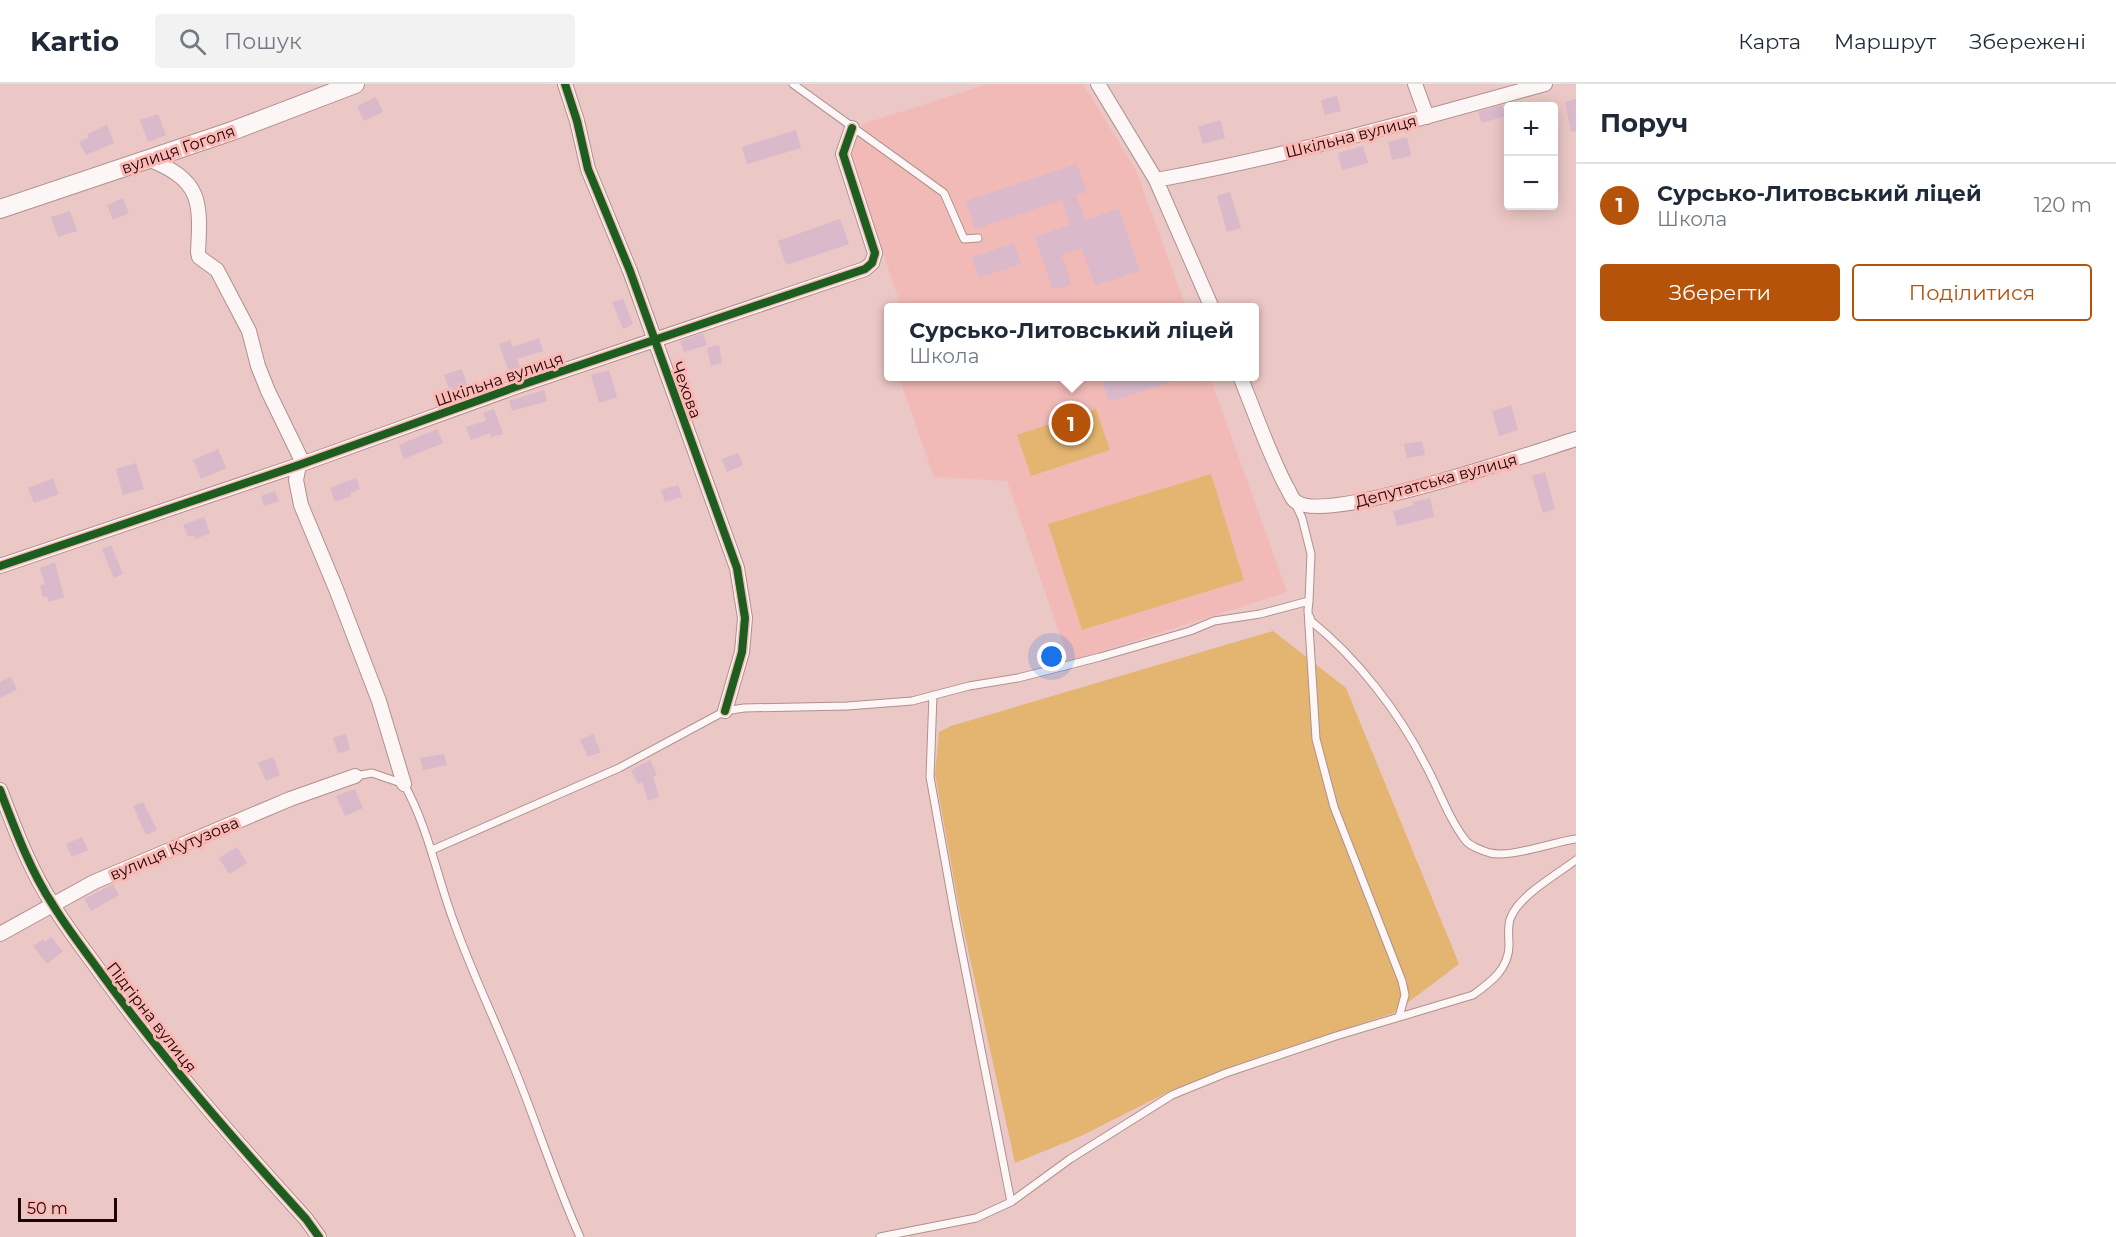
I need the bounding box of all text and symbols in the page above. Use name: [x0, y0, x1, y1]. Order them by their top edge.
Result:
search box: [155, 14, 575, 68]
text: Kartio: [30, 24, 119, 58]
icon: search: [176, 25, 209, 58]
text: Пошук: [224, 28, 302, 55]
text: Карта: [1738, 29, 1801, 54]
text: Маршрут: [1834, 29, 1936, 54]
text: Збережені: [1969, 29, 2086, 54]
map controls: [1504, 102, 1558, 210]
button: +: [1504, 102, 1558, 156]
text: Поруч: [1600, 107, 1688, 139]
street label: Шкільна вулиця: [1283, 111, 1419, 162]
street label: вулиця Гоголя: [119, 121, 237, 178]
button: −: [1504, 156, 1558, 210]
text: Сурсько-Литовський ліцей: [1657, 180, 1982, 207]
text: 1: [1616, 193, 1623, 217]
text: 120 m: [2034, 193, 2092, 217]
text: Школа: [1657, 207, 1727, 231]
button: Зберегти: [1600, 264, 1840, 321]
button: Поділитися: [1852, 264, 2092, 321]
popup: [884, 303, 1259, 381]
text: Сурсько-Литовський ліцей: [909, 317, 1234, 344]
text: Школа: [909, 344, 979, 368]
street label: Шкільна вулиця: [432, 349, 566, 410]
street label: Чехова: [668, 359, 705, 421]
pin: 1: [1052, 400, 1090, 446]
street label: Депутатська вулиця: [1353, 450, 1519, 511]
your location: [1037, 642, 1066, 671]
street label: вулиця Кутузова: [107, 813, 242, 884]
street label: Підгірна вулиця: [102, 958, 201, 1076]
scale bar: [18, 1195, 117, 1222]
text: 50 m: [27, 1199, 68, 1218]

